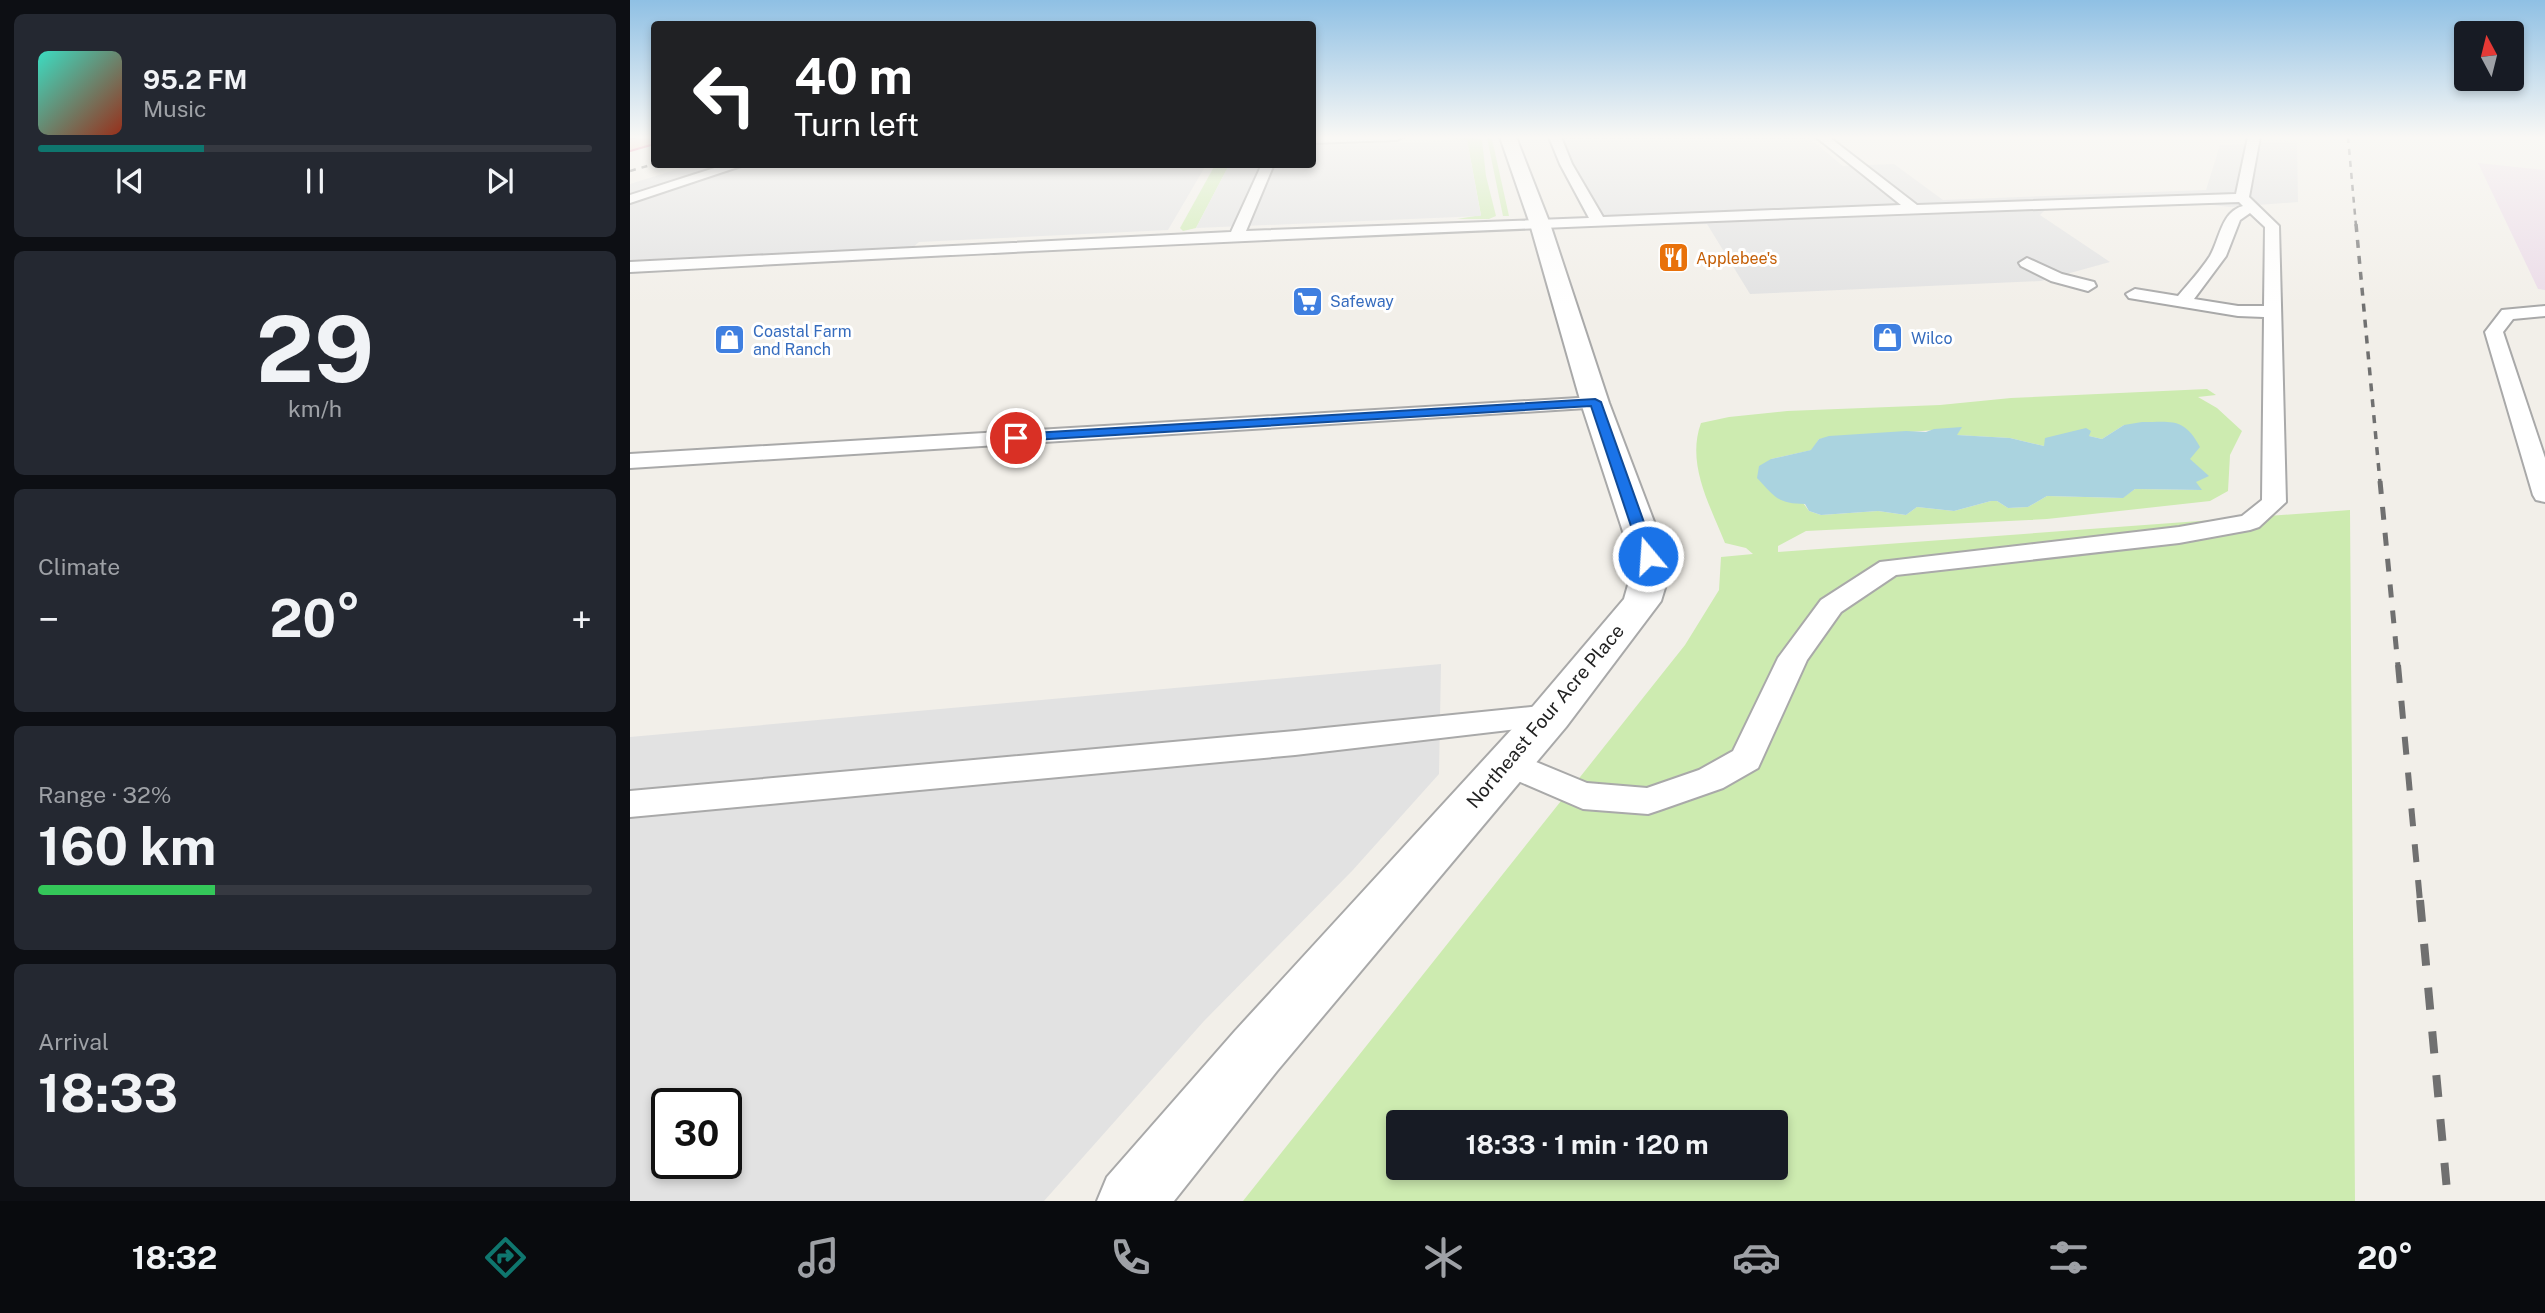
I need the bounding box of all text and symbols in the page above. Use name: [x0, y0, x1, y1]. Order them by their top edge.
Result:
north arrow: [2454, 21, 2524, 91]
map controls: [2454, 21, 2524, 91]
text: 40 m: [794, 47, 913, 105]
icon: left: [679, 49, 770, 140]
text: 95.2 FM: [143, 64, 247, 95]
text: Music: [143, 95, 207, 122]
text: Turn left: [794, 106, 919, 143]
icon: previous: [111, 162, 149, 200]
icon: pause: [296, 162, 334, 200]
icon: next: [481, 162, 519, 200]
restaurant icon: Applebee's: [1656, 241, 1690, 275]
place label: Applebee's: [1696, 249, 1777, 268]
supermarket icon: Safeway: [1290, 284, 1324, 318]
place label: Safeway: [1330, 292, 1394, 311]
text: 29: [256, 296, 374, 402]
shop icon: Wilco: [1871, 321, 1905, 355]
place label: Coastal Farm and Ranch: [753, 322, 852, 359]
shop icon: Coastal Farm and Ranch: [713, 323, 747, 357]
place label: Wilco: [1911, 329, 1952, 348]
text: km/h: [288, 395, 342, 422]
pin: [986, 408, 1046, 468]
icon: arrive: [997, 419, 1035, 457]
position arrow: [1611, 519, 1685, 593]
text: Climate: [38, 553, 120, 580]
text: 20°: [269, 588, 361, 649]
text: −: [38, 597, 59, 642]
text: +: [571, 597, 592, 642]
street label: Northeast Four Acre Place: [1462, 620, 1628, 812]
text: Range · 32%: [38, 781, 171, 808]
text: 160 km: [38, 816, 216, 877]
text: Arrival: [38, 1028, 109, 1055]
text: 18:33: [38, 1063, 178, 1124]
speed limit sign: 30: [651, 1088, 742, 1179]
text: 18:33 · 1 min · 120 m: [1465, 1129, 1709, 1160]
icon: directions: [481, 1233, 530, 1282]
icon: music: [794, 1233, 843, 1282]
icon: phone: [1106, 1233, 1155, 1282]
icon: climate: [1419, 1233, 1468, 1282]
icon: car: [1732, 1233, 1781, 1282]
icon: filters: [2044, 1233, 2093, 1282]
text: 18:32: [132, 1239, 217, 1276]
text: 20°: [2357, 1239, 2413, 1276]

